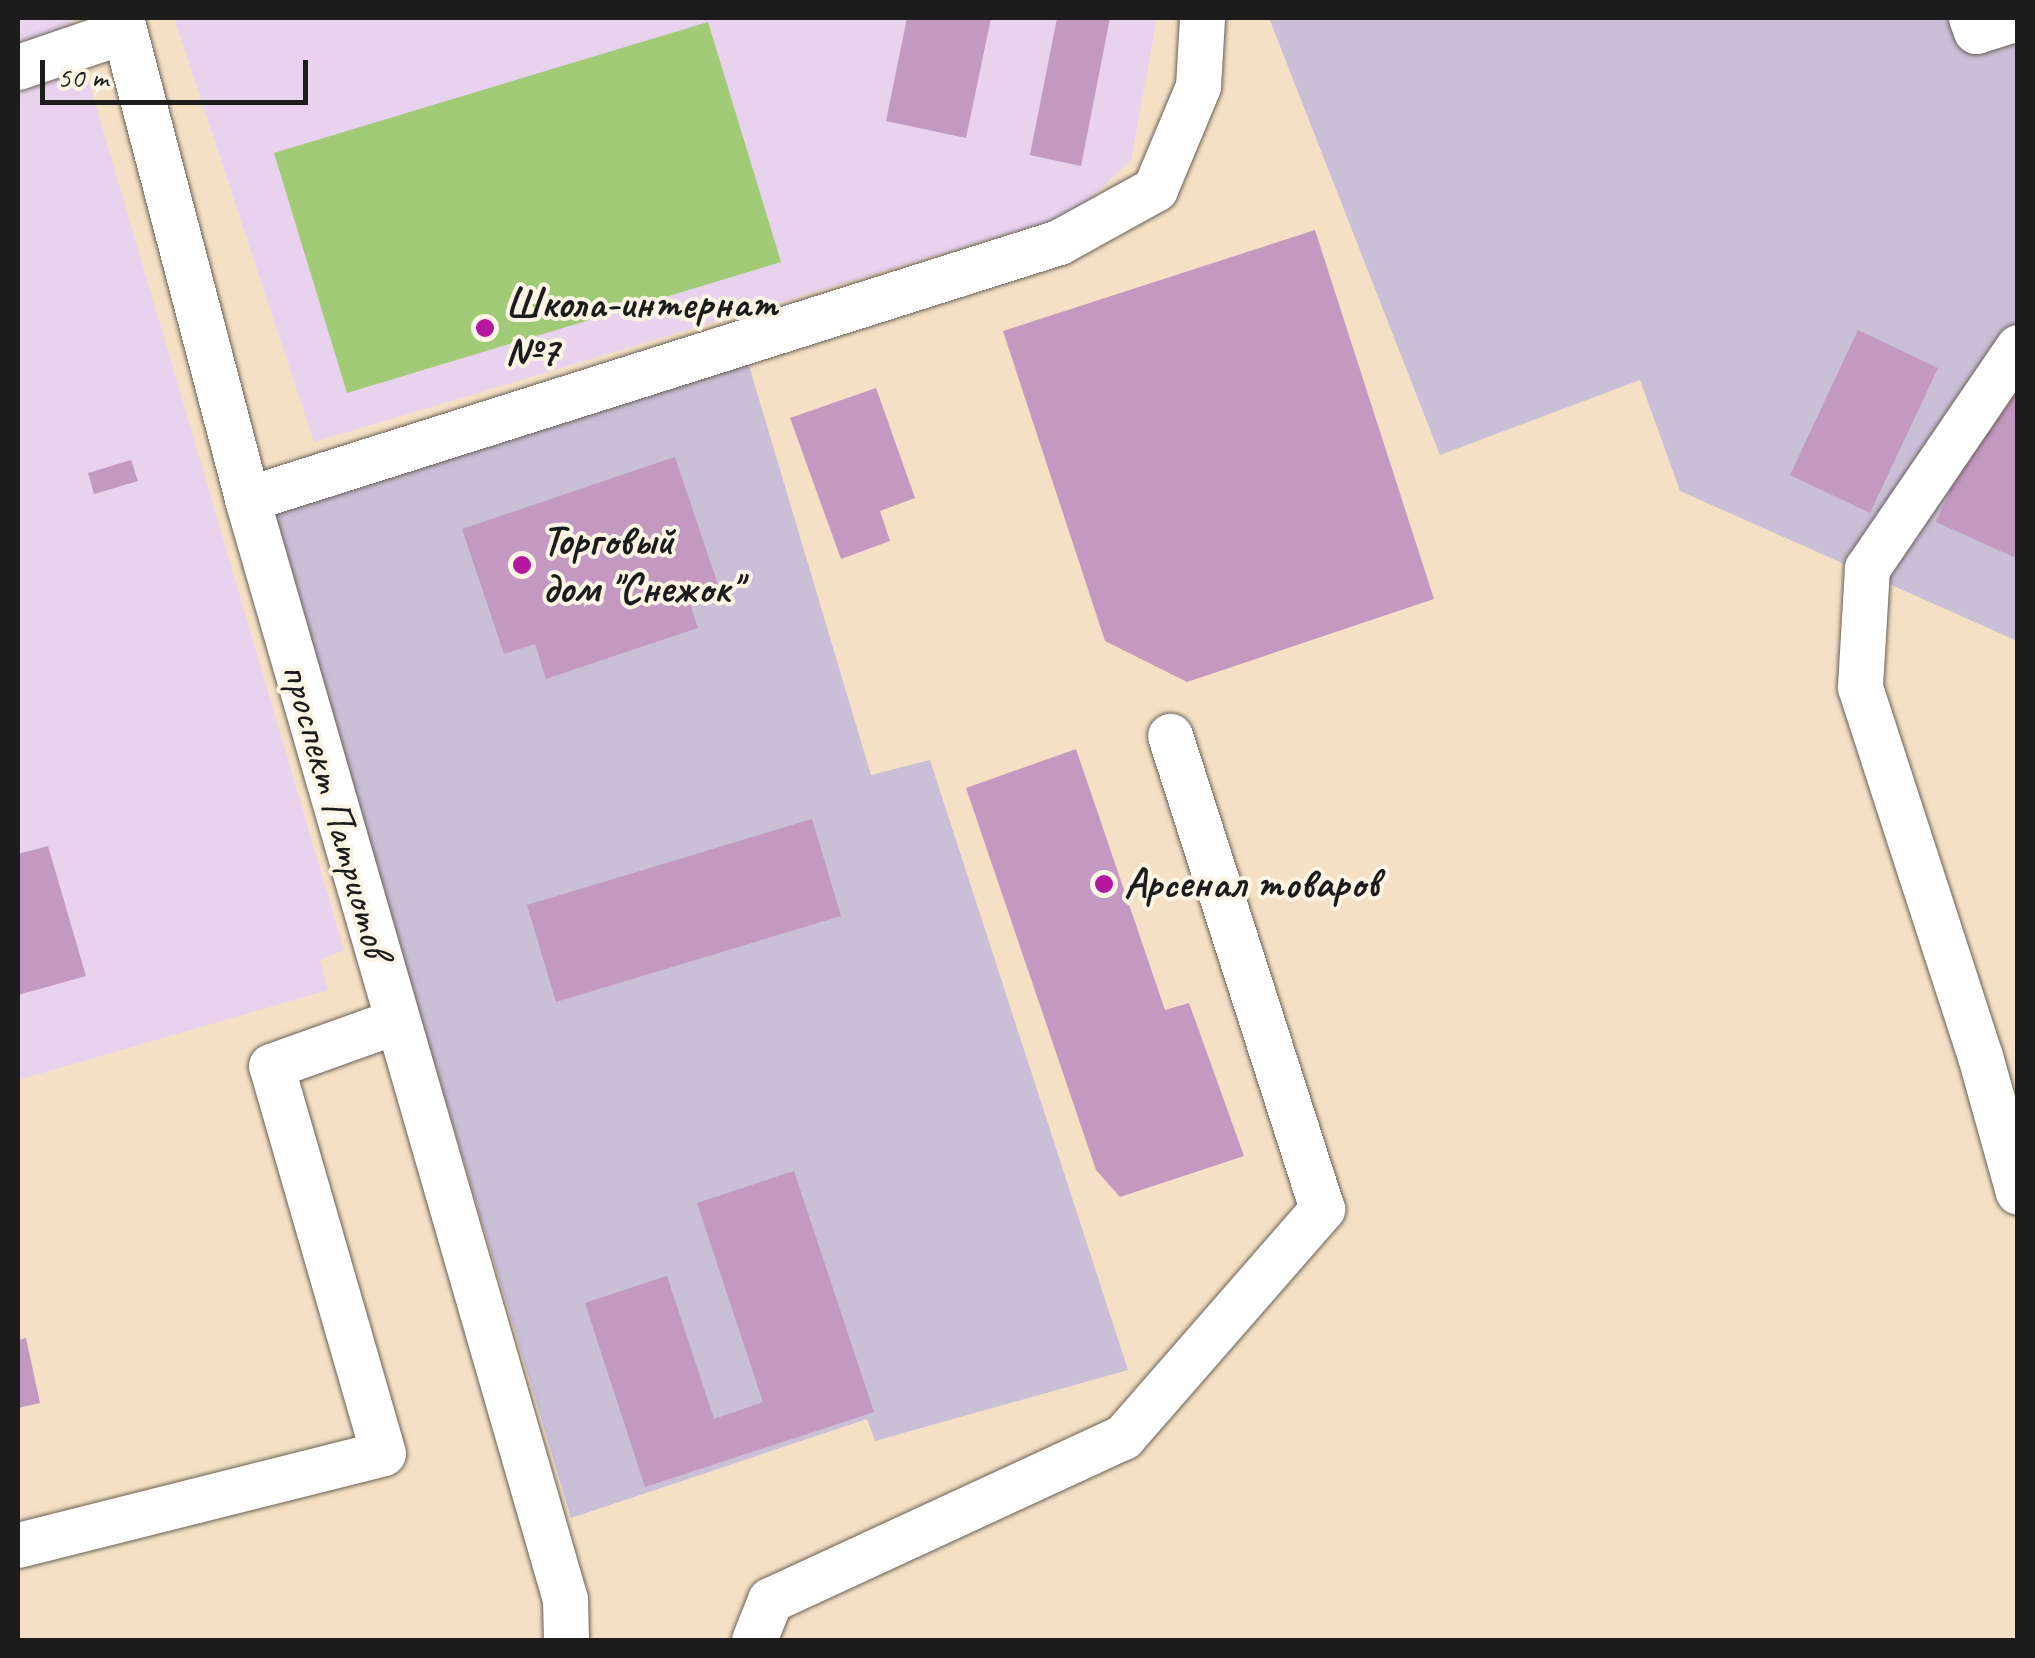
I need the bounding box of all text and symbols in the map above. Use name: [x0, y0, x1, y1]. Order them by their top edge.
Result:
scale bar: [45, 40, 312, 102]
text: 50 m: [57, 58, 108, 96]
place label: Школа-интернат №7: [505, 279, 777, 378]
marker: Школа-интернат №7: [474, 317, 496, 339]
place label: Торговый дом "Снежок": [542, 516, 740, 614]
marker: Торговый дом "Снежок": [511, 554, 533, 576]
street label: проспект Патриотов: [269, 655, 403, 965]
place label: Арсенал товаров: [1124, 859, 1376, 909]
marker: Арсенал товаров: [1093, 873, 1115, 895]

